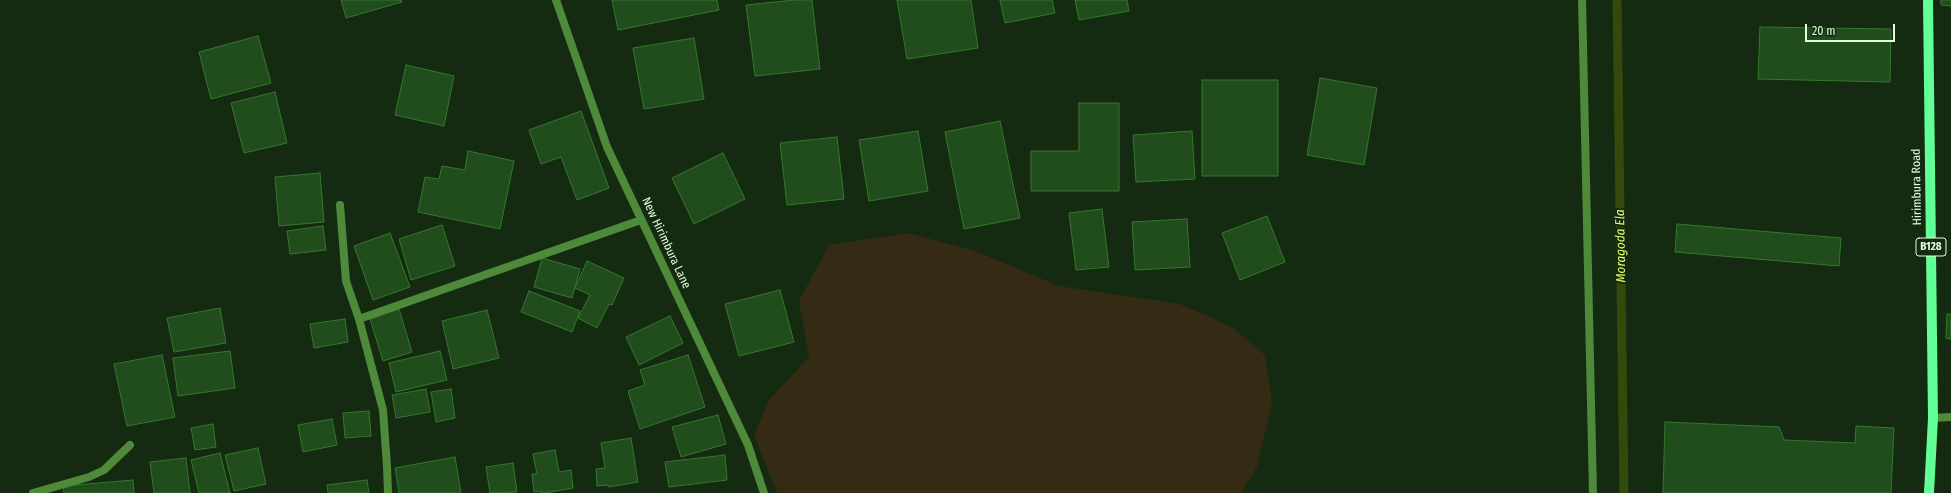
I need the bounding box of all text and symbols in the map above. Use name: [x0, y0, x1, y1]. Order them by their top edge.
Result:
scale bar: [1807, 16, 1897, 42]
text: 20 m: [1812, 24, 1836, 38]
street label: Hirimbura Road: [1909, 148, 1925, 226]
street label: New Hirimbura Lane: [639, 195, 693, 291]
water label: Moragoda Ela: [1613, 209, 1629, 283]
road number: B128: [1916, 238, 1946, 256]

